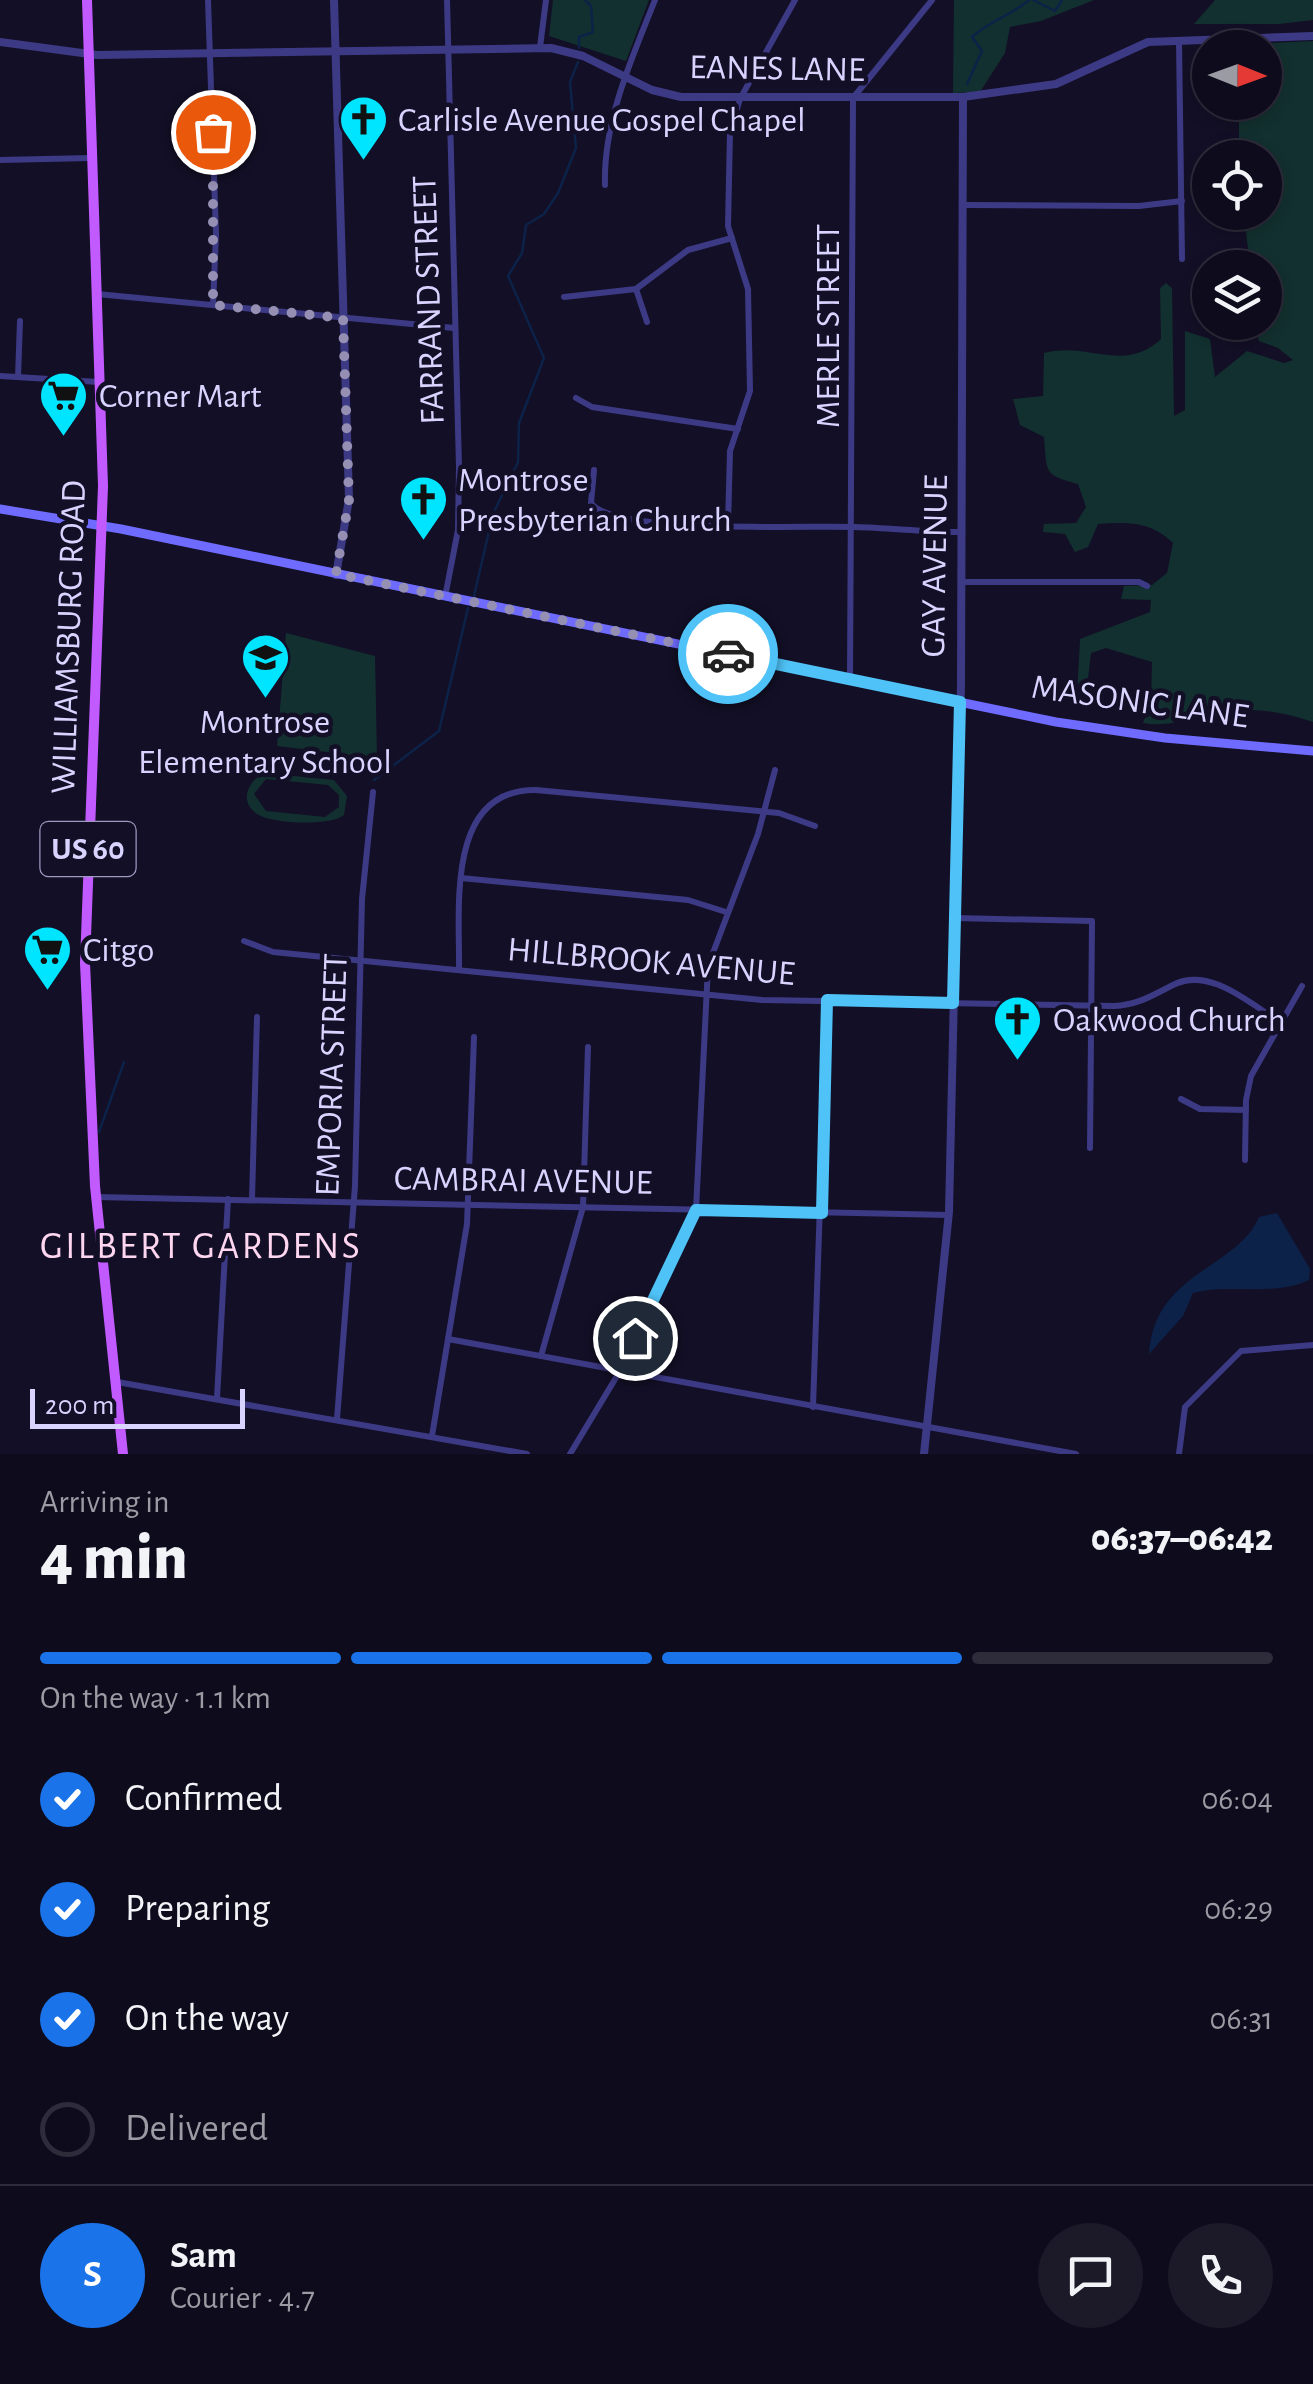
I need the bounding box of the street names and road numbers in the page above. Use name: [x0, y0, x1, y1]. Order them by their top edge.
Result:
street label: EANES LANE: [689, 50, 865, 88]
street label: FARRAND STREET: [407, 175, 451, 425]
street label: MERLE STREET: [811, 224, 846, 428]
street label: GAY AVENUE: [916, 474, 954, 658]
street label: WILLIAMSBURG ROAD: [46, 480, 92, 794]
street label: MASONIC LANE: [1029, 669, 1251, 735]
road number: US 60: [41, 822, 136, 876]
street label: HILLBROOK AVENUE: [506, 932, 796, 992]
street label: EMPORIA STREET: [310, 953, 354, 1197]
street label: CAMBRAI AVENUE: [394, 1161, 653, 1201]

